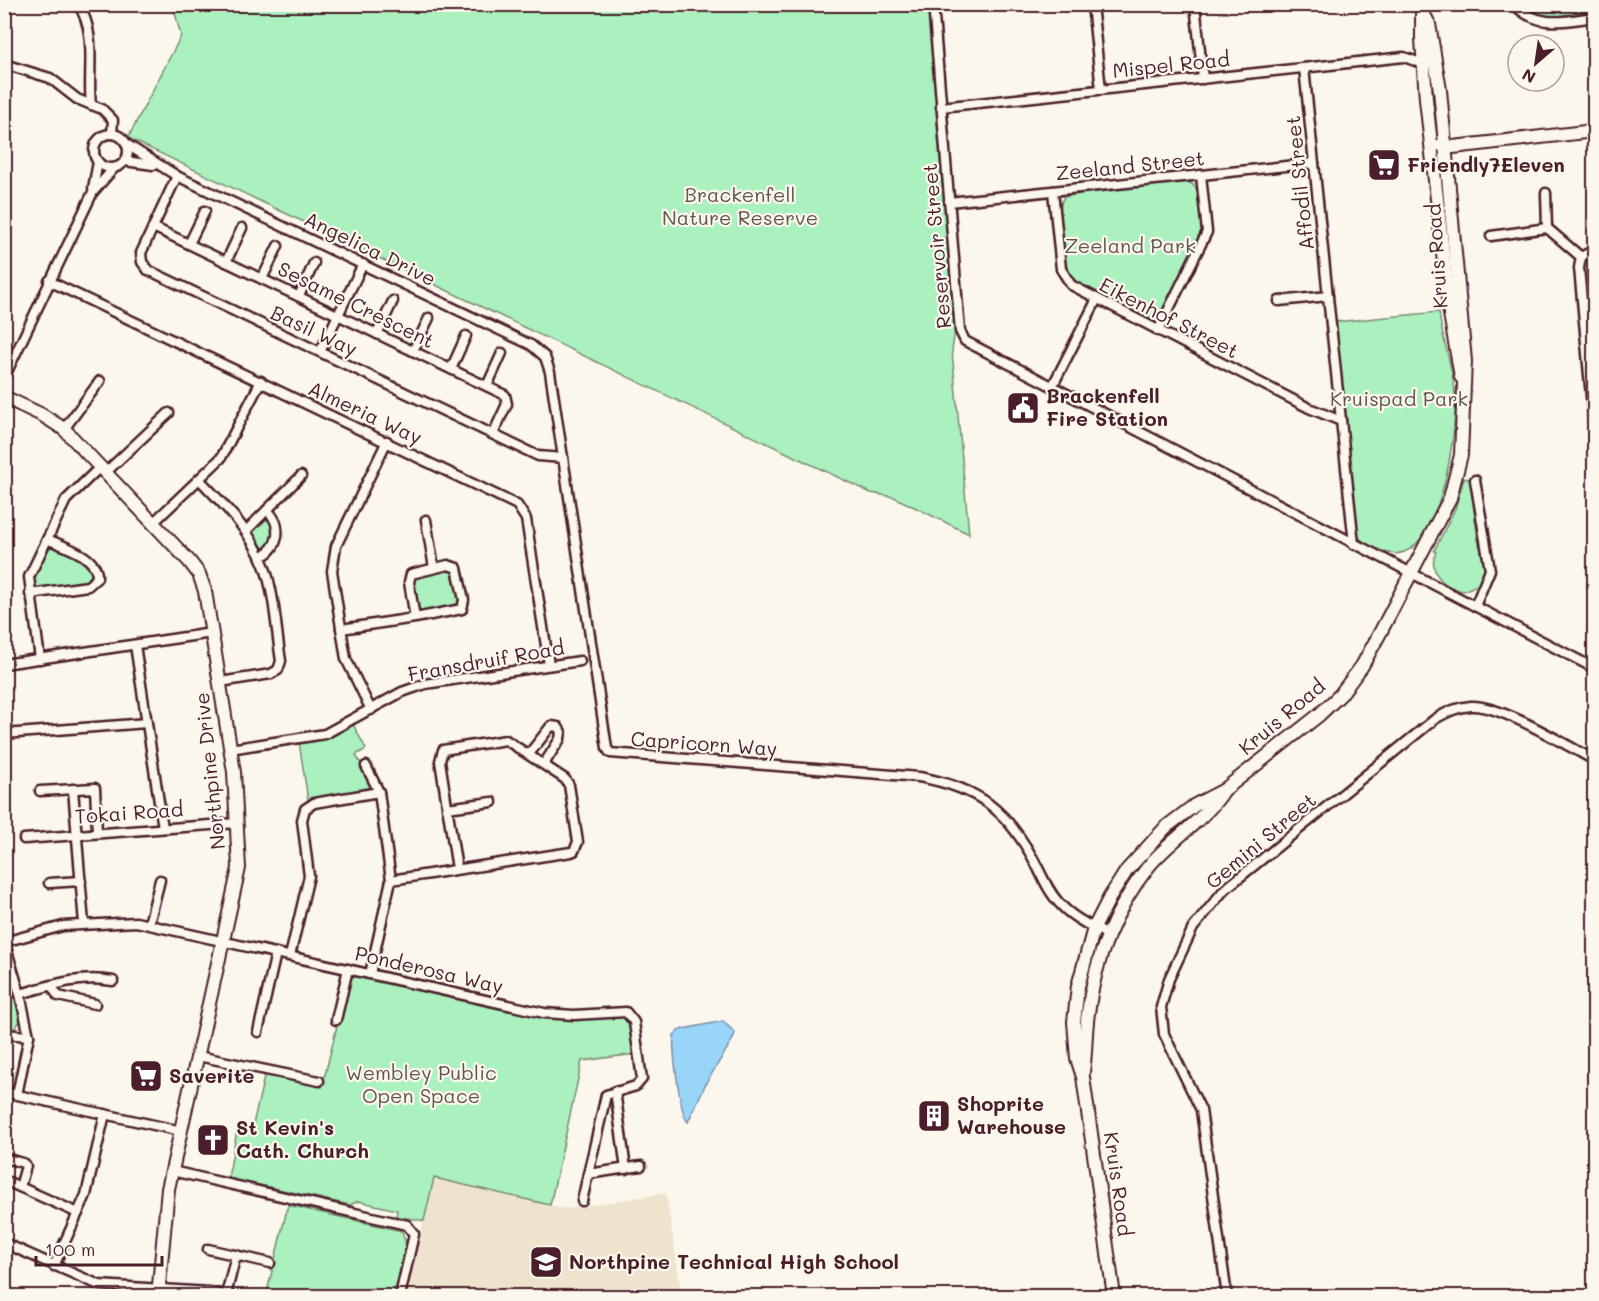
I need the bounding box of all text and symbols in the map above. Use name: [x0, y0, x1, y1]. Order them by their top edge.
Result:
north arrow: [1506, 33, 1566, 93]
street label: Mispel Road: [1111, 45, 1231, 83]
text: N: [1518, 64, 1539, 89]
street label: Affodil Street: [1279, 115, 1319, 252]
street label: Zeeland Street: [1054, 144, 1206, 186]
supermarket icon: Friendly7Eleven: [1366, 147, 1402, 183]
place label: Friendly7Eleven: [1407, 151, 1565, 177]
street label: Reservoir Street: [916, 162, 956, 330]
park label: Brackenfell Nature Reserve: [662, 181, 818, 230]
street label: Kruis Road: [1419, 203, 1453, 309]
street label: Angelica Drive: [300, 205, 441, 291]
park label: Zeeland Park: [1064, 232, 1196, 258]
street label: Sesame Crescent: [274, 255, 439, 353]
street label: Eikenhof Street: [1096, 271, 1243, 363]
street label: Basil Way: [267, 299, 362, 361]
street label: Almeria Way: [304, 374, 427, 450]
place label: Brackenfell Fire Station: [1046, 382, 1168, 431]
park label: Kruispad Park: [1330, 385, 1468, 411]
public building icon: Brackenfell Fire Station: [1005, 390, 1041, 426]
street label: Fransdruif Road: [406, 633, 566, 687]
street label: Kruis Road: [1233, 672, 1330, 760]
street label: Northpine Drive: [188, 691, 230, 851]
street label: Capricorn Way: [630, 725, 778, 761]
street label: Gemini Street: [1200, 786, 1321, 894]
street label: Tokai Road: [74, 795, 184, 829]
street label: Ponderosa Way: [353, 939, 506, 999]
supermarket icon: Saverite: [128, 1058, 164, 1094]
park label: Wembley Public Open Space: [345, 1059, 497, 1108]
place label: Saverite: [169, 1062, 255, 1088]
place label: Shoprite Warehouse: [957, 1090, 1066, 1139]
building icon: Shoprite Warehouse: [916, 1098, 952, 1134]
place label: St Kevin's Cath. Church: [236, 1114, 369, 1163]
church icon: St Kevin's Cath. Church: [195, 1122, 231, 1158]
street label: Kruis Road: [1099, 1130, 1139, 1238]
scale bar: [36, 1229, 162, 1267]
text: 100 m: [45, 1237, 95, 1261]
school or university icon: Northpine Technical High School: [528, 1244, 564, 1280]
place label: Northpine Technical High School: [569, 1248, 899, 1274]

